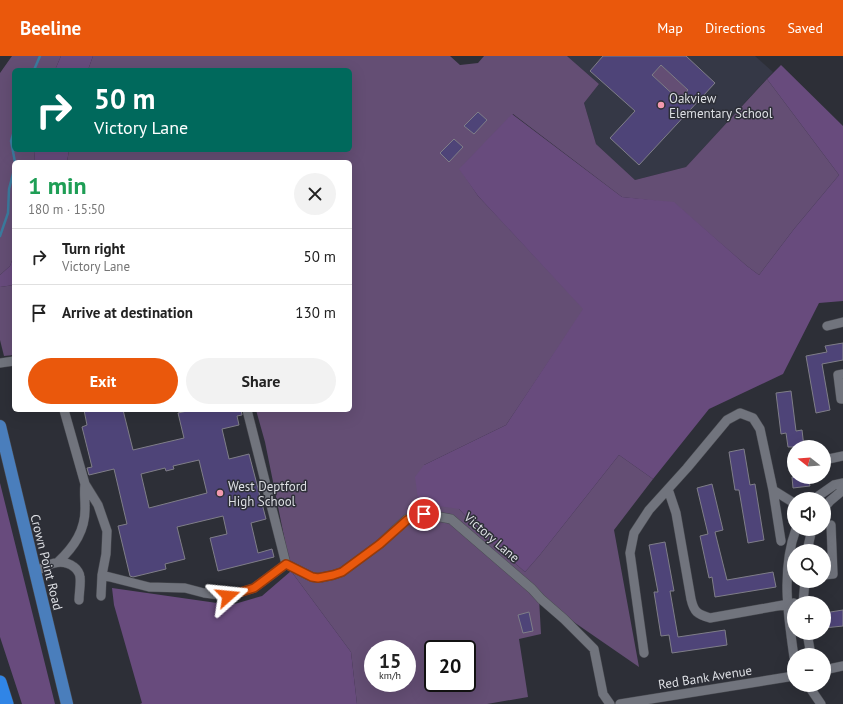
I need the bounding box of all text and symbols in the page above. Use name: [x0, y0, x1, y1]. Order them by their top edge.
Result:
text: Beeline: [20, 16, 81, 40]
text: Map: [657, 19, 683, 37]
text: Directions: [705, 19, 765, 37]
text: Saved: [787, 19, 823, 37]
text: 50 m: [94, 80, 155, 117]
icon: right: [28, 84, 80, 136]
place label: Oakview Elementary School: [669, 90, 773, 122]
marker: Oakview Elementary School: [656, 100, 666, 110]
text: Victory Lane: [94, 116, 188, 139]
text: 1 min: [28, 170, 87, 201]
button: close: [294, 173, 336, 215]
text: 180 m · 15:50: [28, 201, 105, 218]
text: Turn right: [62, 239, 125, 258]
icon: right: [28, 246, 50, 268]
text: 50 m: [303, 247, 336, 266]
text: Victory Lane: [62, 258, 130, 275]
icon: arrive: [28, 302, 50, 324]
text: Arrive at destination: [62, 303, 193, 322]
text: 130 m: [295, 303, 336, 322]
button: Exit: [28, 358, 178, 404]
button: Share: [186, 358, 336, 404]
north arrow: [787, 440, 831, 484]
map controls: [787, 440, 831, 692]
place label: West Deptford High School: [228, 478, 307, 510]
marker: West Deptford High School: [215, 488, 225, 498]
button: sound: [787, 492, 831, 536]
pin: [407, 497, 441, 531]
icon: arrive: [413, 503, 435, 525]
street label: Victory Lane: [460, 508, 523, 566]
street label: Crown Point Road: [26, 512, 67, 612]
button: search: [787, 544, 831, 588]
position arrow: [207, 575, 249, 617]
button: +: [787, 596, 831, 640]
speed limit sign: 20: [424, 640, 476, 692]
text: 15: [379, 648, 401, 674]
button: −: [787, 648, 831, 692]
street label: Red Bank Avenue: [657, 662, 753, 693]
text: km/h: [379, 669, 401, 682]

